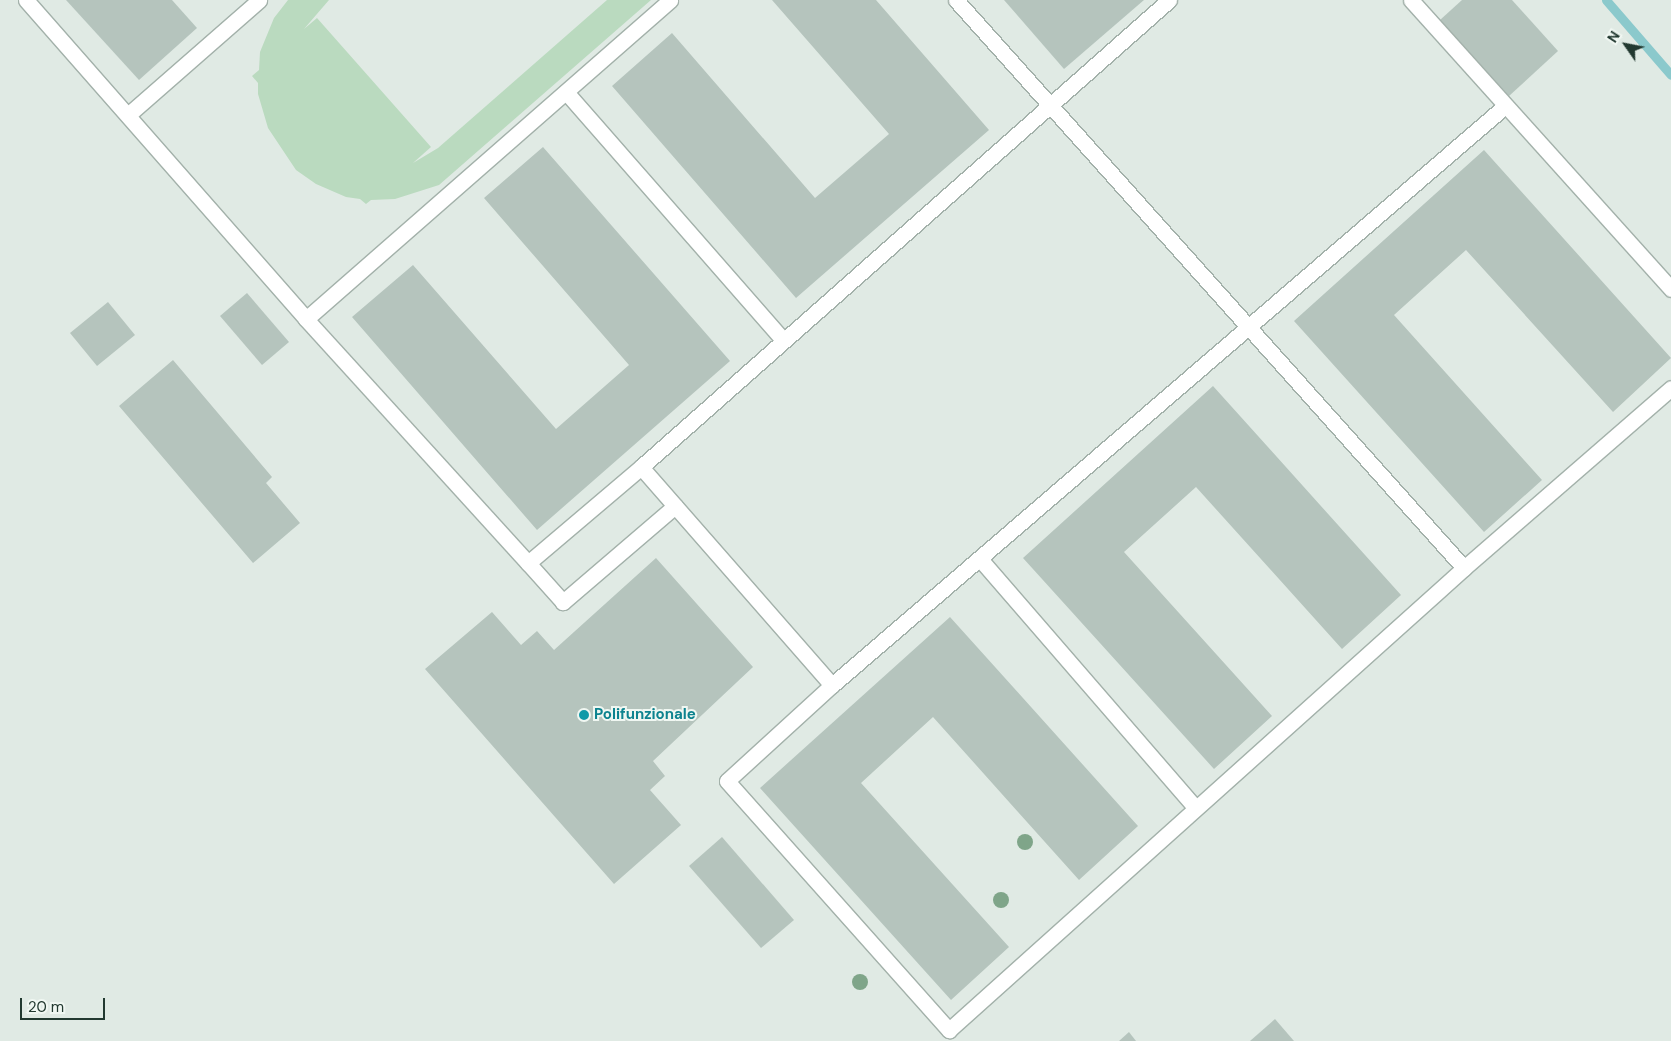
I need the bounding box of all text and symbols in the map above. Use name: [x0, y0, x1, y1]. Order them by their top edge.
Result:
north arrow: [1601, 20, 1651, 70]
text: N: [1603, 28, 1624, 46]
place label: Polifunzionale: [594, 706, 696, 724]
marker: Polifunzionale: [578, 709, 590, 721]
scale bar: [22, 988, 108, 1020]
text: 20 m: [28, 997, 64, 1017]

